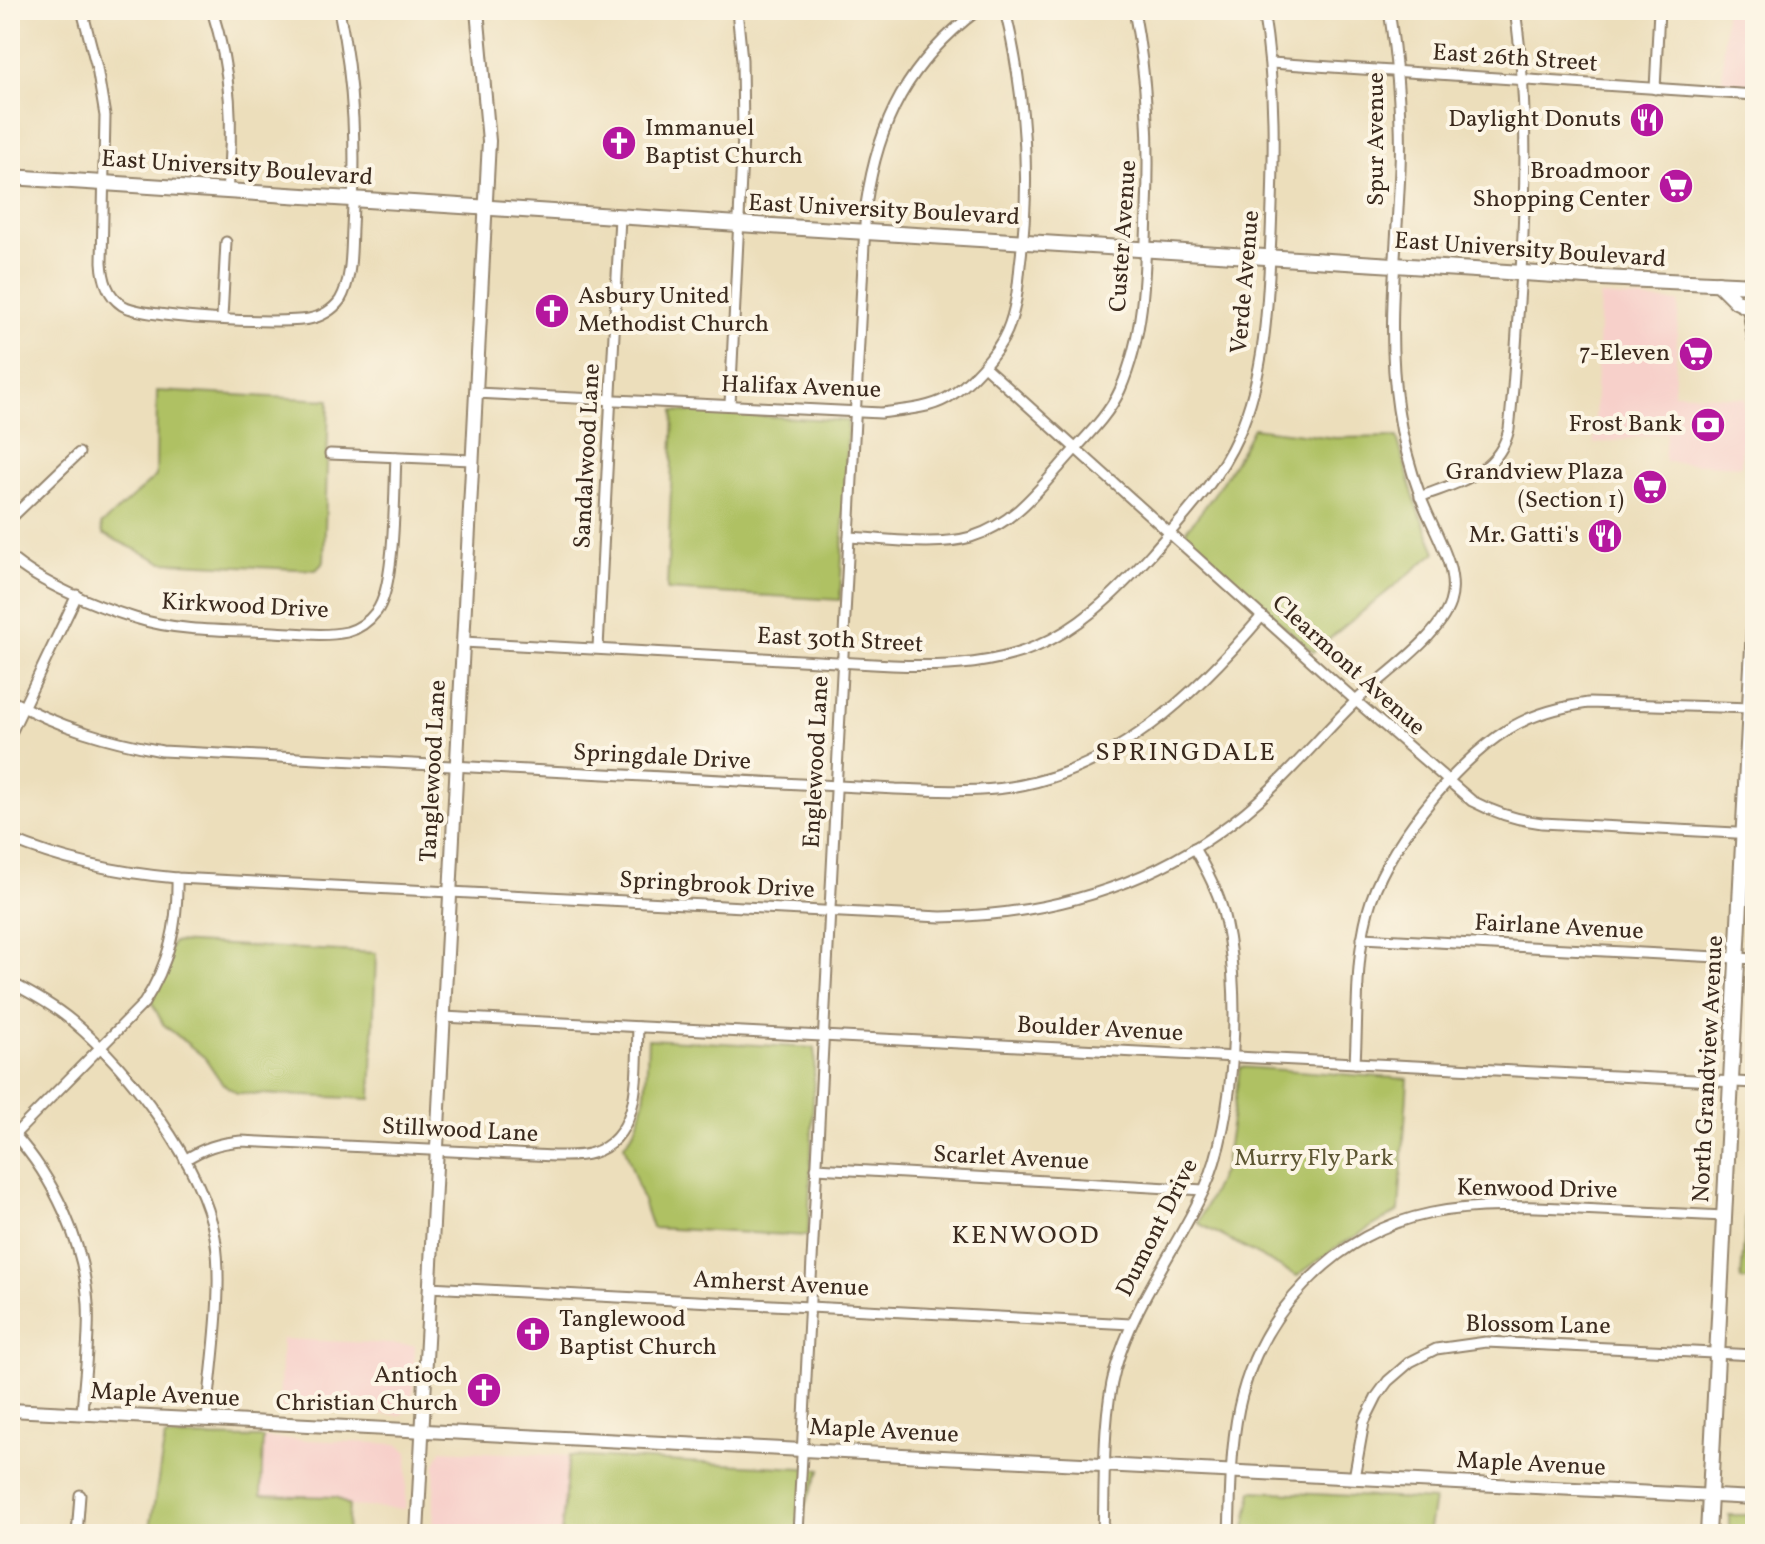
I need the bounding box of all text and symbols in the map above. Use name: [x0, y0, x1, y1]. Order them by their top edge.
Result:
street label: East 26th Street: [1431, 36, 1599, 82]
street label: Spur Avenue: [1360, 72, 1394, 206]
restaurant icon: Daylight Donuts: [1628, 101, 1666, 139]
place label: Daylight Donuts: [1448, 103, 1621, 137]
place label: Immanuel Baptist Church: [645, 112, 803, 174]
church icon: Immanuel Baptist Church: [600, 124, 638, 162]
street label: East University Boulevard: [100, 143, 374, 195]
place label: Broadmoor Shopping Center: [1473, 155, 1650, 217]
street label: Custer Avenue: [1102, 159, 1146, 313]
supermarket icon: Broadmoor Shopping Center: [1657, 167, 1695, 205]
street label: East University Boulevard: [747, 187, 1021, 235]
street label: Verde Avenue: [1223, 209, 1269, 355]
street label: East University Boulevard: [1393, 225, 1667, 277]
place label: Asbury United Methodist Church: [578, 280, 769, 342]
church icon: Asbury United Methodist Church: [533, 292, 571, 330]
supermarket icon: 7-Eleven: [1677, 335, 1715, 373]
place label: 7-Eleven: [1579, 337, 1670, 371]
street label: Sandalwood Lane: [566, 362, 610, 550]
street label: Halifax Avenue: [720, 368, 882, 408]
bank icon: Frost Bank: [1689, 406, 1727, 444]
place label: Frost Bank: [1569, 408, 1682, 442]
place label: Grandview Plaza (Section 1): [1446, 456, 1624, 518]
supermarket icon: Grandview Plaza (Section 1): [1631, 468, 1669, 506]
restaurant icon: Mr. Gatti's: [1586, 517, 1624, 555]
place label: Mr. Gatti's: [1468, 519, 1579, 553]
street label: Kirkwood Drive: [160, 586, 330, 628]
street label: Clearmont Avenue: [1264, 588, 1432, 744]
street label: East 30th Street: [756, 620, 924, 662]
street label: Englewood Lane: [796, 675, 838, 849]
street label: Tanglewood Lane: [412, 679, 456, 863]
district label: SPRINGDALE: [1095, 735, 1277, 771]
street label: Springdale Drive: [572, 736, 752, 780]
street label: Springbrook Drive: [618, 864, 816, 908]
street label: Fairlane Avenue: [1473, 907, 1645, 949]
street label: North Grandview Avenue: [1685, 934, 1733, 1204]
street label: Boulder Avenue: [1016, 1009, 1184, 1051]
street label: Stillwood Lane: [381, 1110, 539, 1152]
street label: Scarlet Avenue: [932, 1138, 1090, 1180]
park label: Murry Fly Park: [1234, 1142, 1394, 1176]
street label: Dumont Drive: [1109, 1153, 1207, 1303]
street label: Kenwood Drive: [1456, 1172, 1618, 1208]
district label: KENWOOD: [951, 1218, 1101, 1254]
street label: Amherst Avenue: [692, 1263, 870, 1307]
place label: Tanglewood Baptist Church: [559, 1303, 717, 1365]
street label: Blossom Lane: [1465, 1308, 1611, 1344]
church icon: Tanglewood Baptist Church: [514, 1315, 552, 1353]
place label: Antioch Christian Church: [276, 1359, 458, 1421]
church icon: Antioch Christian Church: [465, 1371, 503, 1409]
street label: Maple Avenue: [89, 1375, 241, 1417]
street label: Maple Avenue: [808, 1411, 960, 1453]
street label: Maple Avenue: [1455, 1444, 1607, 1486]

